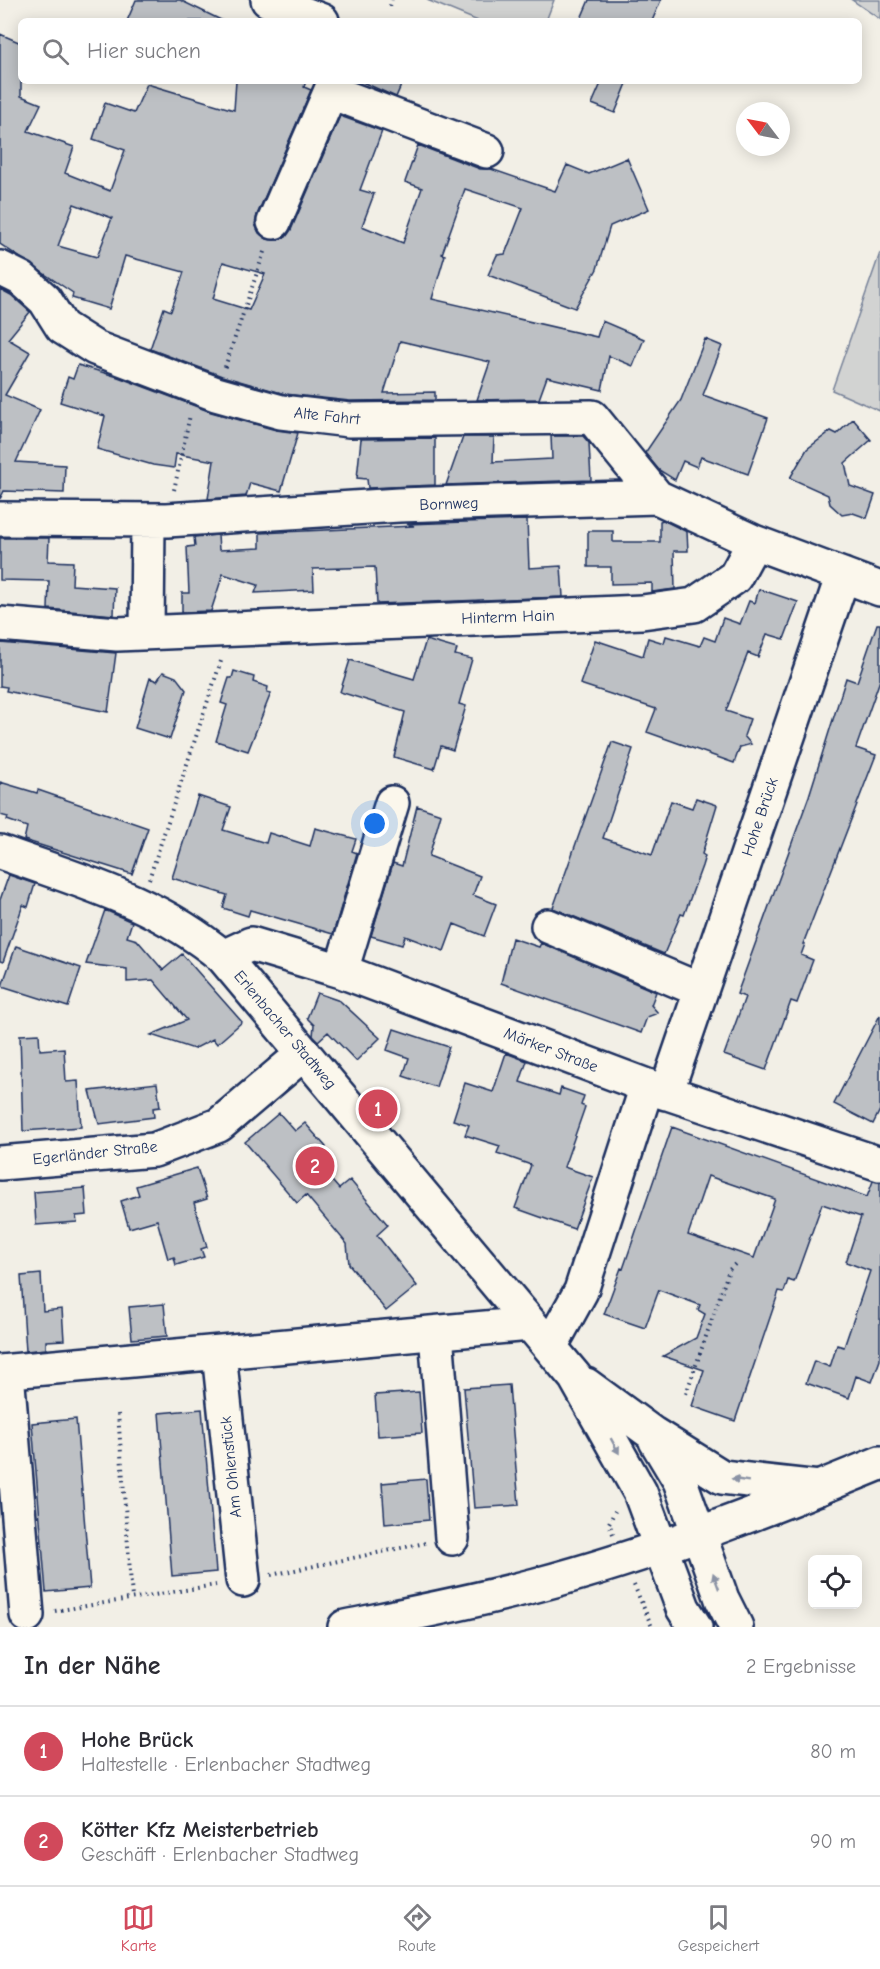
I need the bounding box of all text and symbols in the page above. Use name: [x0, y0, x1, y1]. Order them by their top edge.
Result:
search box: [18, 18, 862, 84]
icon: search: [39, 35, 72, 68]
text: Hier suchen: [87, 38, 201, 64]
north arrow: [736, 102, 790, 156]
street label: Alte Fahrt: [293, 404, 361, 428]
street label: Bornweg: [419, 494, 479, 514]
street label: Hinterm Hain: [461, 606, 555, 628]
street label: Hohe Brück: [738, 775, 782, 859]
your location: [360, 809, 389, 838]
street label: Erlenbacher Stadtweg: [230, 967, 340, 1093]
street label: Märker Straße: [501, 1024, 601, 1076]
pin: 1: [358, 1086, 398, 1132]
street label: Egerländer Straße: [32, 1137, 158, 1169]
pin: 2: [296, 1144, 334, 1188]
street label: Am Ohlenstück: [217, 1415, 245, 1519]
one-way arrow: [610, 1437, 620, 1454]
one-way arrow: [730, 1475, 749, 1484]
map controls: [808, 1555, 862, 1609]
button: locate: [808, 1555, 862, 1609]
one-way arrow: [710, 1572, 720, 1590]
text: In der Nähe: [24, 1651, 161, 1681]
text: 2 Ergebnisse: [746, 1655, 856, 1678]
text: Hohe Brück: [81, 1727, 193, 1753]
text: 1: [40, 1740, 47, 1763]
text: 80 m: [810, 1740, 856, 1763]
text: Haltestelle · Erlenbacher Stadtweg: [81, 1753, 371, 1776]
text: Kötter Kfz Meisterbetrieb: [81, 1817, 319, 1843]
text: 2: [39, 1830, 48, 1853]
text: 90 m: [810, 1830, 856, 1853]
text: Geschäft · Erlenbacher Stadtweg: [81, 1843, 359, 1866]
tab: Karte: [121, 1901, 156, 1955]
tab: Route: [398, 1901, 436, 1955]
tab: Gespeichert: [678, 1901, 759, 1955]

